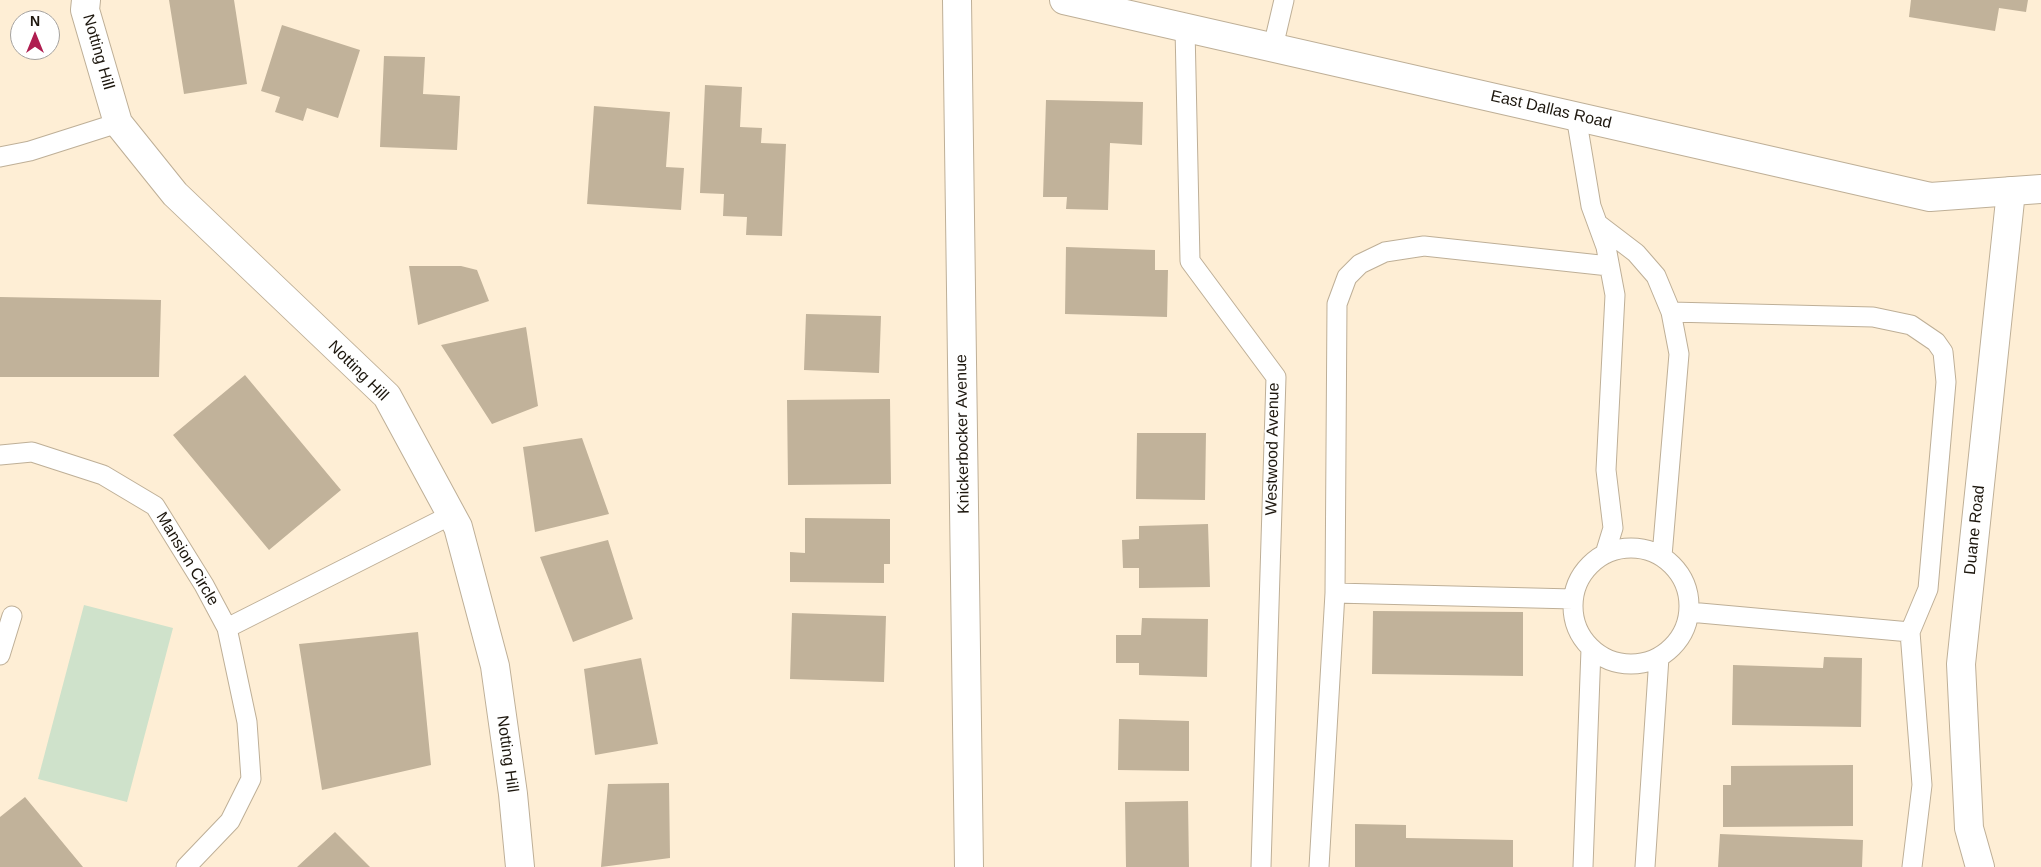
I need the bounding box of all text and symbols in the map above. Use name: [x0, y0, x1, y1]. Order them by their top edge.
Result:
north arrow: [10, 10, 60, 60]
street label: Notting Hill: [78, 12, 118, 92]
text: N: [30, 13, 40, 29]
street label: East Dallas Road: [1489, 87, 1613, 133]
street label: Notting Hill: [324, 337, 392, 405]
street label: Knickerbocker Avenue: [952, 354, 974, 514]
street label: Westwood Avenue: [1262, 382, 1284, 516]
street label: Duane Road: [1961, 484, 1989, 576]
street label: Mansion Circle: [152, 509, 222, 609]
street label: Notting Hill: [492, 714, 522, 794]

